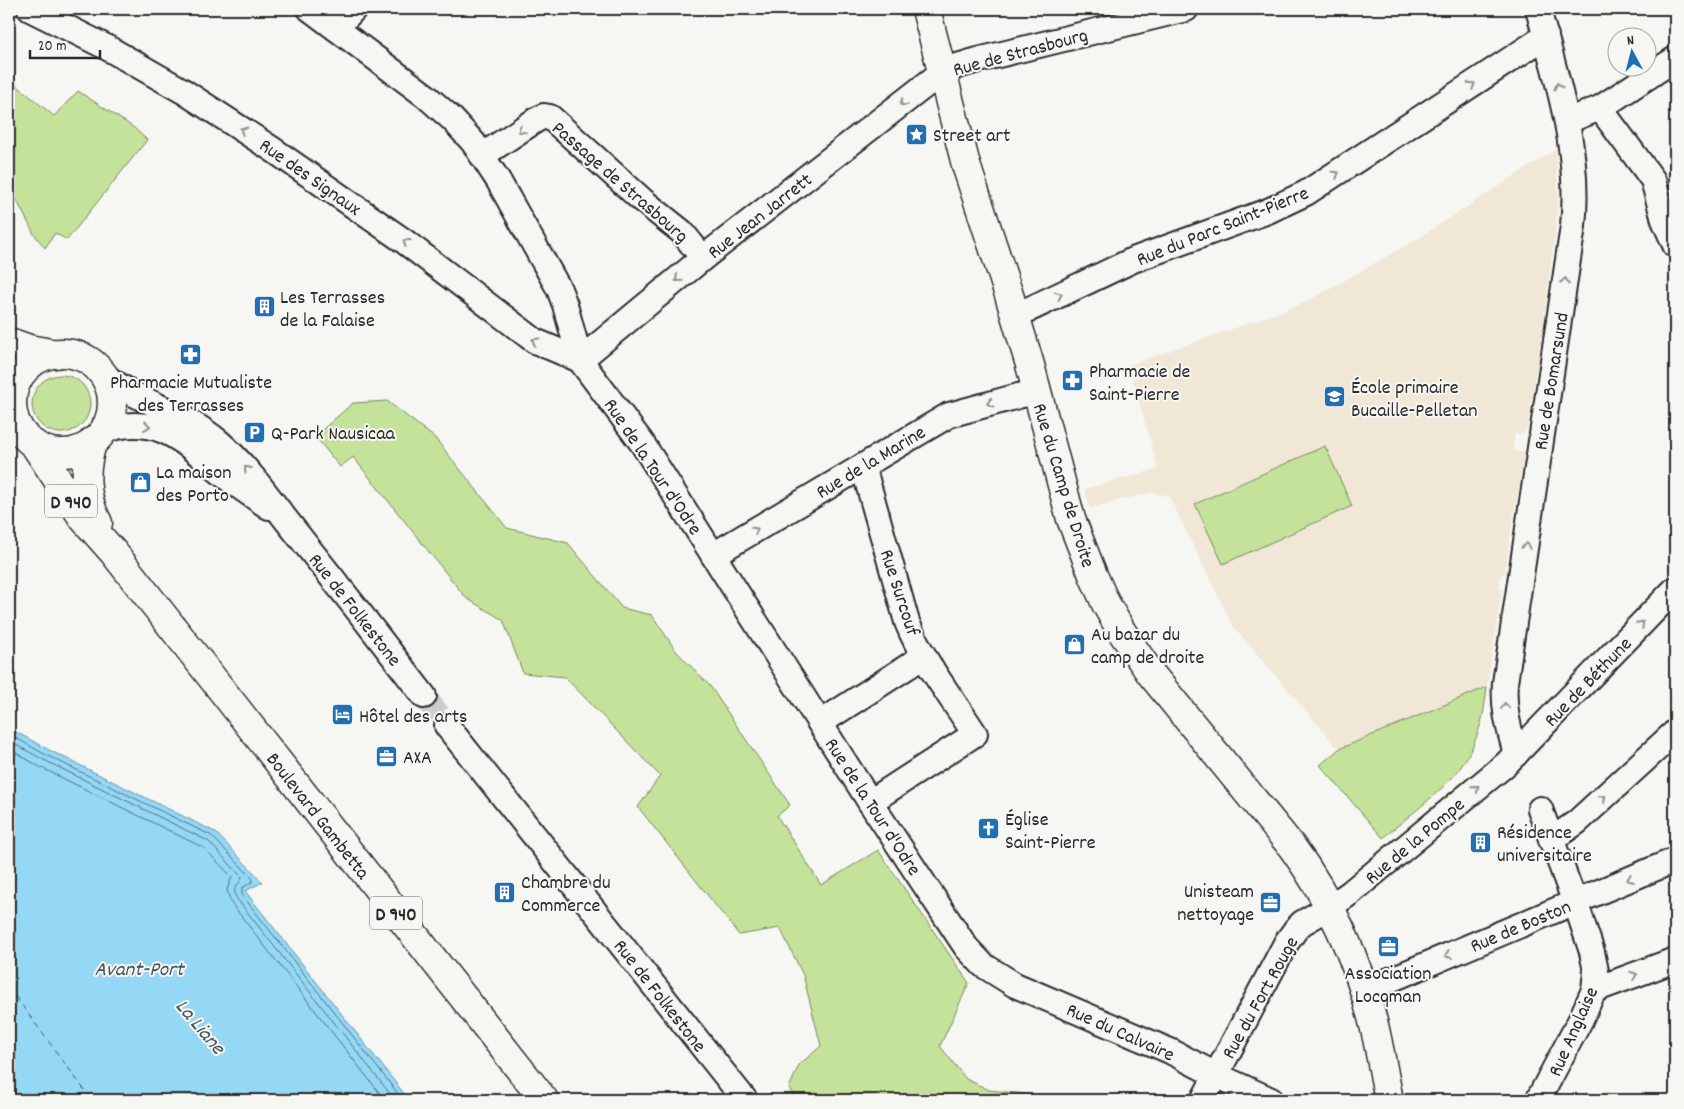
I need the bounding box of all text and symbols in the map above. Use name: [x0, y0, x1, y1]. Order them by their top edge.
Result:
street label: Rue de Strasbourg: [950, 22, 1091, 85]
scale bar: [30, 28, 100, 60]
north arrow: [1606, 28, 1656, 78]
text: N: [1626, 31, 1635, 51]
text: 20 m: [38, 36, 66, 58]
one-way arrow: [1553, 81, 1564, 90]
one-way arrow: [1466, 82, 1475, 91]
one-way arrow: [900, 97, 909, 105]
street label: Passage de Strasbourg: [544, 116, 694, 251]
place icon: Street art: [905, 122, 929, 146]
one-way arrow: [518, 123, 527, 133]
place label: Street art: [933, 123, 1010, 151]
one-way arrow: [240, 127, 249, 136]
street label: Rue des Signaux: [253, 133, 366, 224]
street label: Rue Jean Jarrett: [703, 168, 819, 267]
one-way arrow: [1330, 171, 1339, 181]
street label: Rue du Parc Saint-Pierre: [1133, 180, 1314, 275]
one-way arrow: [402, 239, 412, 248]
one-way arrow: [675, 273, 684, 282]
one-way arrow: [1559, 277, 1569, 285]
place label: Les Terrasses de la Falaise: [280, 285, 385, 336]
one-way arrow: [1054, 290, 1063, 301]
building icon: Les Terrasses de la Falaise: [252, 295, 276, 319]
street label: Rue de Bomarsund: [1528, 311, 1578, 452]
one-way arrow: [532, 337, 541, 347]
pharmacy icon: Pharmacie Mutualiste des Terrasses: [179, 343, 203, 367]
place label: Pharmacie de Saint-Pierre: [1089, 359, 1191, 410]
pharmacy icon: Pharmacie de Saint-Pierre: [1061, 369, 1085, 393]
place label: Pharmacie Mutualiste des Terrasses: [110, 370, 272, 421]
place label: École primaire Bucaille-Pelletan: [1351, 375, 1478, 426]
school or university icon: École primaire Bucaille-Pelletan: [1323, 385, 1347, 409]
street label: Rue de la Tour d'Odre: [595, 394, 708, 542]
one-way arrow: [985, 397, 994, 408]
street label: Rue du Camp de Droite: [1024, 400, 1100, 572]
one-way arrow: [144, 420, 152, 431]
parking icon: Q-Park Nausicaa: [243, 420, 267, 444]
street label: Rue de la Marine: [811, 420, 932, 507]
place label: Q-Park Nausicaa: [271, 421, 396, 449]
place label: La maison des Porto: [156, 460, 231, 511]
one-way arrow: [244, 466, 253, 475]
shop icon: La maison des Porto: [128, 470, 152, 494]
road number: D 940: [45, 484, 97, 518]
one-way arrow: [750, 527, 759, 537]
one-way arrow: [1520, 541, 1530, 550]
street label: Rue Surcouf: [871, 546, 926, 641]
street label: Rue de Folkestone: [300, 548, 407, 674]
one-way arrow: [1635, 621, 1644, 630]
place label: Au bazar du camp de droite: [1091, 622, 1204, 673]
shop icon: Au bazar du camp de droite: [1063, 632, 1087, 656]
street label: Rue de Béthune: [1539, 632, 1640, 734]
one-way arrow: [1500, 702, 1511, 710]
hotel icon: Hôtel des arts: [331, 703, 355, 727]
place label: Hôtel des arts: [359, 704, 467, 732]
street label: Rue de la Tour d'Odre: [816, 733, 927, 882]
office icon: AXA: [375, 744, 399, 768]
place label: AXA: [403, 745, 432, 773]
street label: Boulevard Gambetta: [258, 747, 376, 887]
one-way arrow: [1471, 785, 1480, 794]
street label: Rue de la Pompe: [1360, 792, 1472, 893]
one-way arrow: [1597, 795, 1606, 804]
place label: Église Saint-Pierre: [1005, 807, 1096, 858]
church icon: Église Saint-Pierre: [977, 817, 1001, 841]
place label: Résidence universitaire: [1497, 820, 1592, 871]
building icon: Résidence universitaire: [1469, 831, 1493, 855]
place label: Chambre du Commerce: [521, 870, 611, 921]
one-way arrow: [1626, 872, 1635, 883]
place label: Unisteam nettoyage: [1177, 879, 1254, 930]
building icon: Chambre du Commerce: [493, 881, 517, 905]
office icon: Unisteam nettoyage: [1258, 890, 1282, 914]
street label: Rue de Boston: [1467, 894, 1576, 962]
road number: D 940: [370, 896, 422, 930]
street label: Rue du Fort Rouge: [1216, 932, 1307, 1065]
street label: Rue de Folkestone: [605, 934, 712, 1060]
office icon: Association Locqman: [1376, 934, 1400, 958]
one-way arrow: [1444, 949, 1453, 960]
water label: Avant-Port: [94, 956, 186, 986]
place label: Association Locqman: [1345, 961, 1431, 1012]
one-way arrow: [1630, 971, 1638, 981]
street label: Rue Anglaise: [1542, 983, 1607, 1082]
water label: La Liane: [166, 994, 232, 1064]
street label: Rue du Calvaire: [1061, 997, 1179, 1070]

